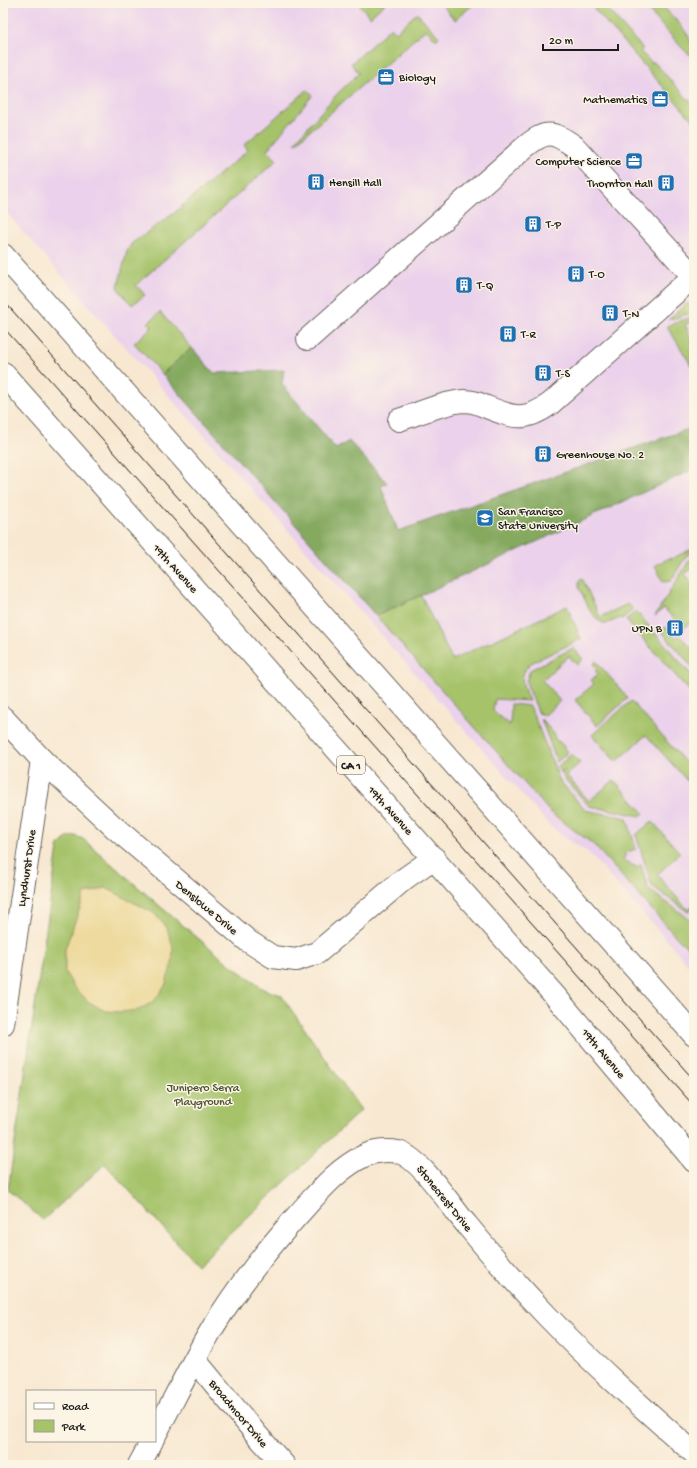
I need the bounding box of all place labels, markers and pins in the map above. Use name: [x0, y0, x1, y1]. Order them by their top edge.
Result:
office icon: Biology: [376, 67, 396, 87]
place label: Biology: [398, 72, 436, 86]
office icon: Mathematics: [650, 89, 670, 109]
place label: Mathematics: [583, 94, 648, 108]
office icon: Computer Science: [624, 151, 644, 171]
place label: Computer Science: [536, 156, 622, 170]
building icon: Hensill Hall: [306, 172, 326, 192]
building icon: Thornton Hall: [656, 173, 676, 193]
place label: Hensill Hall: [329, 177, 382, 191]
place label: Thornton Hall: [586, 178, 653, 192]
building icon: T-P: [523, 214, 543, 234]
place label: T-P: [545, 219, 561, 233]
building icon: T-O: [566, 264, 586, 284]
place label: T-O: [588, 269, 605, 283]
building icon: T-Q: [454, 275, 474, 295]
place label: T-Q: [476, 280, 493, 294]
building icon: T-N: [600, 303, 620, 323]
place label: T-N: [622, 308, 639, 322]
building icon: T-R: [498, 324, 518, 344]
place label: T-R: [520, 329, 536, 343]
building icon: T-S: [533, 363, 553, 383]
place label: T-S: [555, 368, 570, 382]
building icon: Greenhouse No. 2: [533, 444, 553, 464]
place label: Greenhouse No. 2: [556, 449, 644, 463]
place label: San Francisco State University: [498, 506, 578, 534]
school or university icon: San Francisco State University: [475, 508, 495, 528]
building icon: UPN B: [665, 618, 685, 638]
place label: UPN B: [632, 623, 663, 637]

